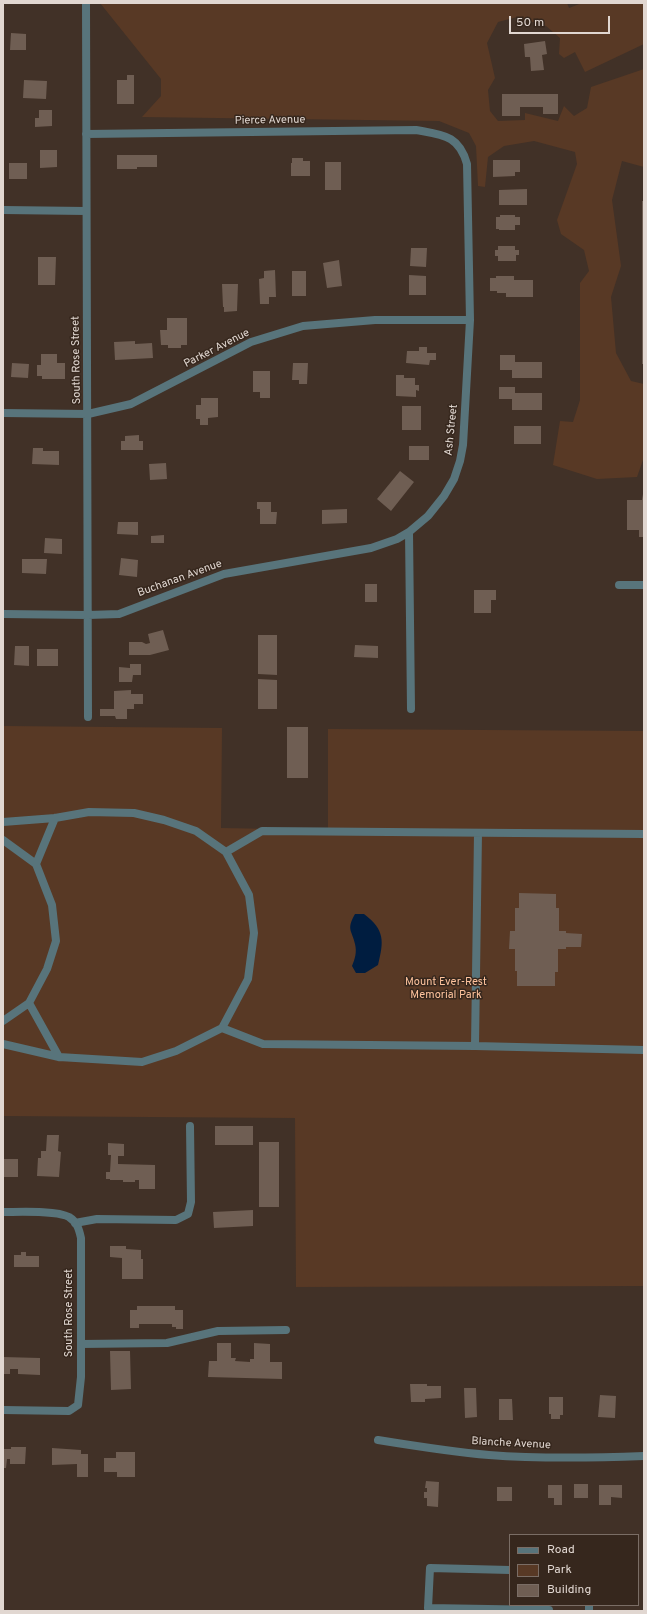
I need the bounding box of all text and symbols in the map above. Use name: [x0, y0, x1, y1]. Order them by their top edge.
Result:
scale bar: [511, 8, 612, 34]
text: 50 m: [516, 15, 544, 31]
street label: Pierce Avenue: [235, 114, 305, 128]
street label: South Rose Street: [70, 316, 84, 404]
street label: Parker Avenue: [182, 327, 252, 371]
street label: Ash Street: [443, 404, 461, 456]
street label: Buchanan Avenue: [136, 558, 224, 600]
park label: Mount Ever-Rest Memorial Park: [405, 976, 487, 1002]
street label: South Rose Street: [63, 1269, 77, 1357]
street label: Blanche Avenue: [471, 1435, 551, 1453]
legend: [509, 1534, 639, 1606]
text: Road: [547, 1542, 575, 1558]
text: Park: [547, 1562, 572, 1578]
text: Building: [547, 1582, 591, 1598]

